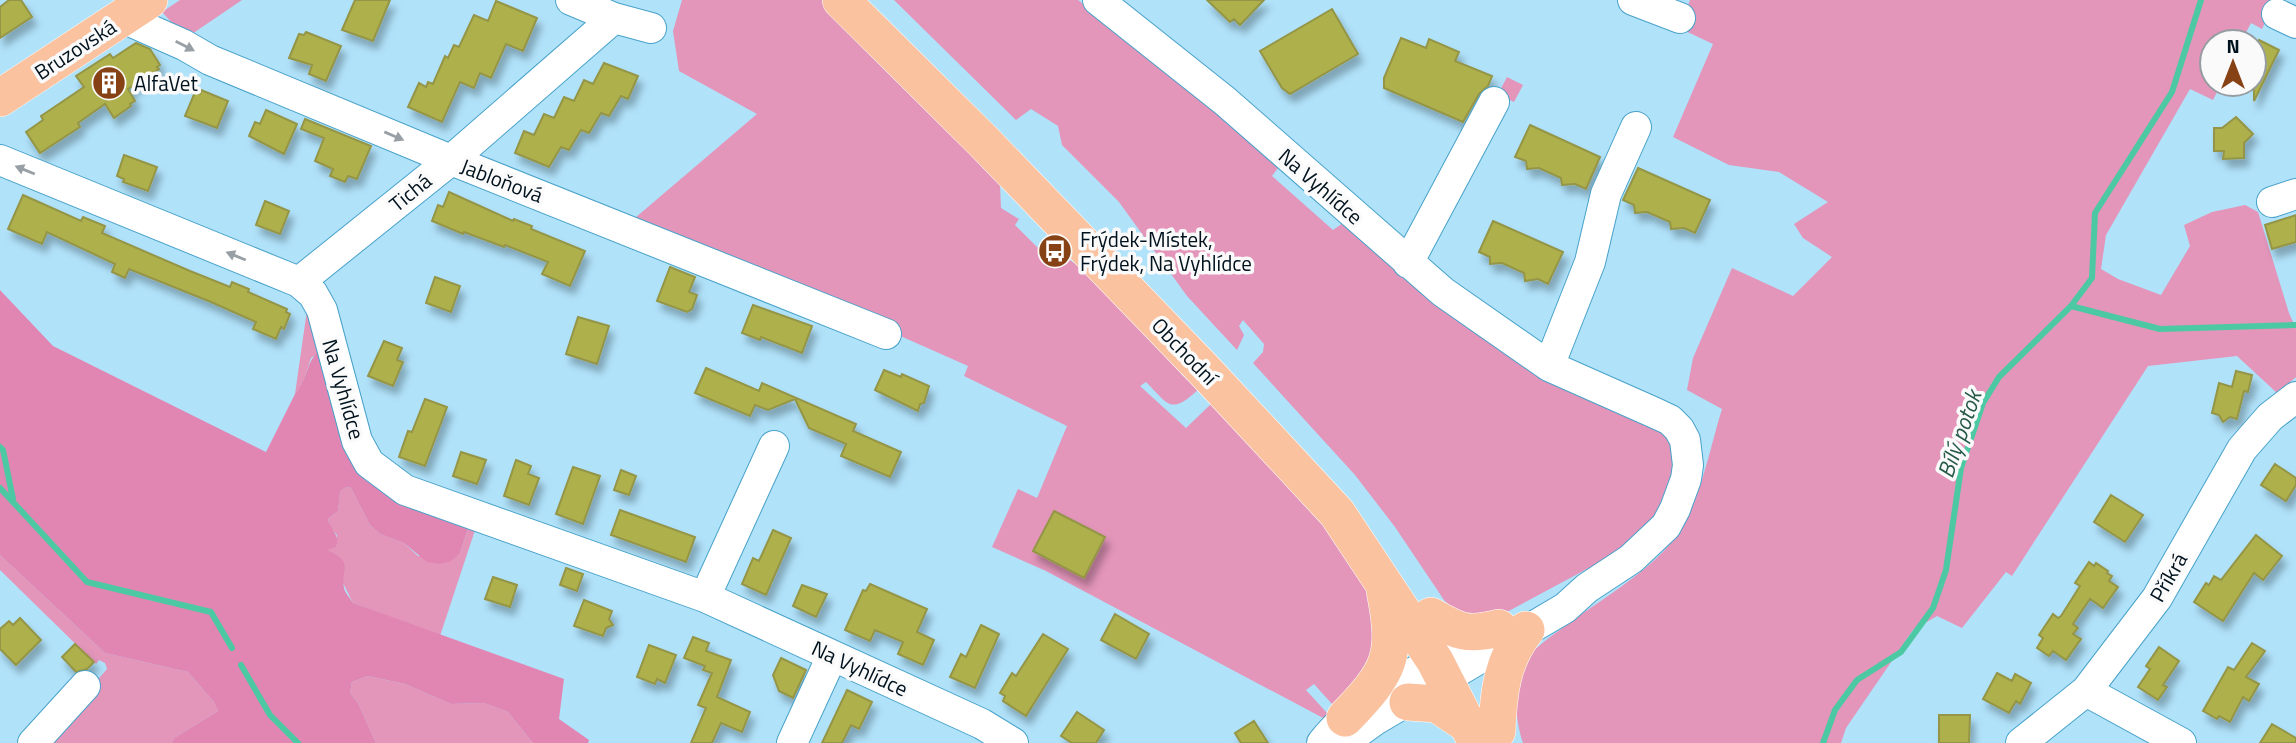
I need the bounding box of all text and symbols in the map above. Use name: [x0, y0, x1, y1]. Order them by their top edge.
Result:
street label: Bruzovská: [28, 10, 123, 87]
north arrow: [2198, 28, 2268, 98]
text: N: [2226, 31, 2240, 60]
one-way arrow: [175, 41, 195, 52]
building icon: AlfaVet: [90, 64, 128, 102]
place label: AlfaVet: [134, 67, 198, 99]
one-way arrow: [384, 130, 405, 141]
street label: Na Vyhlídce: [1272, 140, 1370, 232]
street label: Jabloňová: [456, 150, 548, 211]
one-way arrow: [15, 164, 36, 175]
street label: Tichá: [382, 165, 439, 219]
place label: Frýdek-Místek, Frýdek, Na Vyhlídce: [1080, 223, 1252, 279]
bus stop icon: Frýdek-Místek, Frýdek, Na Vyhlídce: [1036, 232, 1074, 270]
one-way arrow: [226, 250, 246, 262]
street label: Obchodní: [1145, 310, 1226, 393]
street label: Na Vyhlídce: [314, 335, 374, 443]
water label: Bílý potok: [1928, 383, 1991, 482]
street label: Příkrá: [2141, 546, 2195, 608]
street label: Na Vyhlídce: [807, 632, 913, 704]

